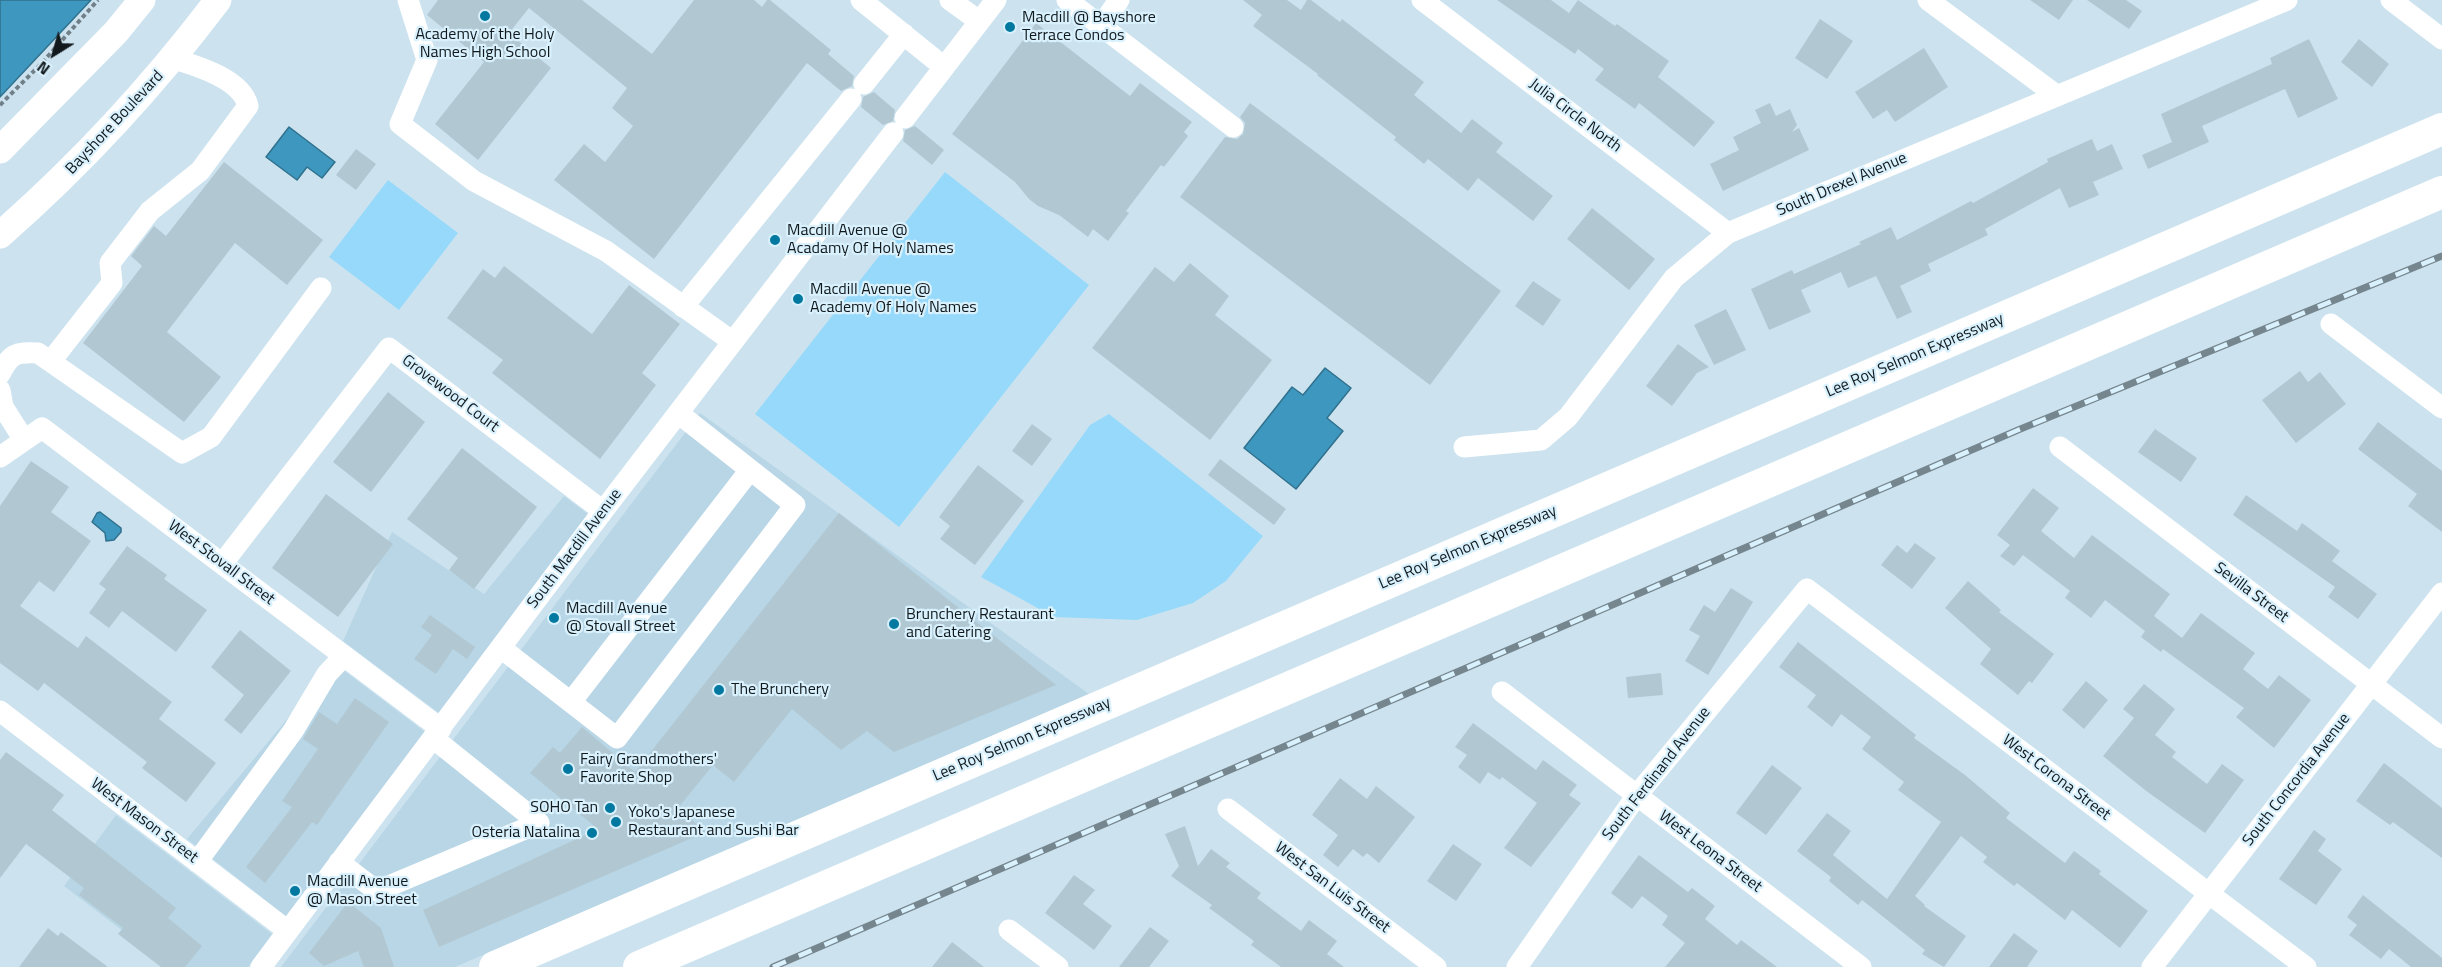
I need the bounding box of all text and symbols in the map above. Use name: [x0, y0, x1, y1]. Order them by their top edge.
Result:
place label: Macdill @ Bayshore Terrace Condos: [1022, 8, 1156, 46]
marker: Academy of the Holy Names High School: [478, 9, 492, 23]
marker: Macdill @ Bayshore Terrace Condos: [1003, 20, 1017, 34]
north arrow: [24, 24, 84, 84]
place label: Academy of the Holy Names High School: [415, 25, 555, 63]
text: N: [32, 55, 55, 81]
street label: Bayshore Boulevard: [62, 67, 168, 179]
street label: Julia Circle North: [1525, 75, 1625, 157]
street label: South Drexel Avenue: [1774, 149, 1910, 221]
place label: Macdill Avenue @ Acadamy Of Holy Names: [787, 221, 954, 259]
marker: Macdill Avenue @ Acadamy Of Holy Names: [768, 233, 782, 247]
place label: Macdill Avenue @ Academy Of Holy Names: [810, 280, 977, 318]
marker: Macdill Avenue @ Academy Of Holy Names: [791, 292, 805, 306]
street label: Lee Roy Selmon Expressway: [1823, 310, 2007, 402]
street label: Grovewood Court: [398, 351, 502, 437]
street label: South Macdill Avenue: [524, 485, 626, 613]
street label: Lee Roy Selmon Expressway: [1376, 502, 1560, 594]
street label: West Stovall Street: [164, 517, 278, 609]
street label: Sevilla Street: [2210, 559, 2292, 627]
place label: Macdill Avenue @ Stovall Street: [566, 599, 675, 637]
place label: Brunchery Restaurant and Catering: [906, 605, 1054, 643]
marker: Macdill Avenue @ Stovall Street: [547, 611, 561, 625]
marker: Brunchery Restaurant and Catering: [887, 617, 901, 631]
place label: The Brunchery: [731, 680, 829, 700]
marker: The Brunchery: [712, 683, 726, 697]
street label: Lee Roy Selmon Expressway: [930, 694, 1114, 786]
street label: South Ferdinand Avenue: [1599, 703, 1715, 845]
street label: South Concordia Avenue: [2239, 710, 2355, 850]
street label: West Corona Street: [1998, 731, 2114, 825]
place label: Fairy Grandmothers' Favorite Shop: [580, 750, 717, 788]
marker: Fairy Grandmothers' Favorite Shop: [561, 762, 575, 776]
street label: West Mason Street: [87, 774, 201, 868]
place label: SOHO Tan: [530, 798, 598, 818]
marker: SOHO Tan: [603, 801, 617, 815]
place label: Yoko's Japanese Restaurant and Sushi Bar: [628, 803, 799, 841]
street label: West Leona Street: [1655, 807, 1765, 897]
marker: Yoko's Japanese Restaurant and Sushi Bar: [609, 815, 623, 829]
place label: Osteria Natalina: [471, 823, 580, 843]
marker: Osteria Natalina: [585, 826, 599, 840]
street label: West San Luis Street: [1271, 838, 1393, 938]
place label: Macdill Avenue @ Mason Street: [307, 872, 417, 910]
marker: Macdill Avenue @ Mason Street: [288, 884, 302, 898]

